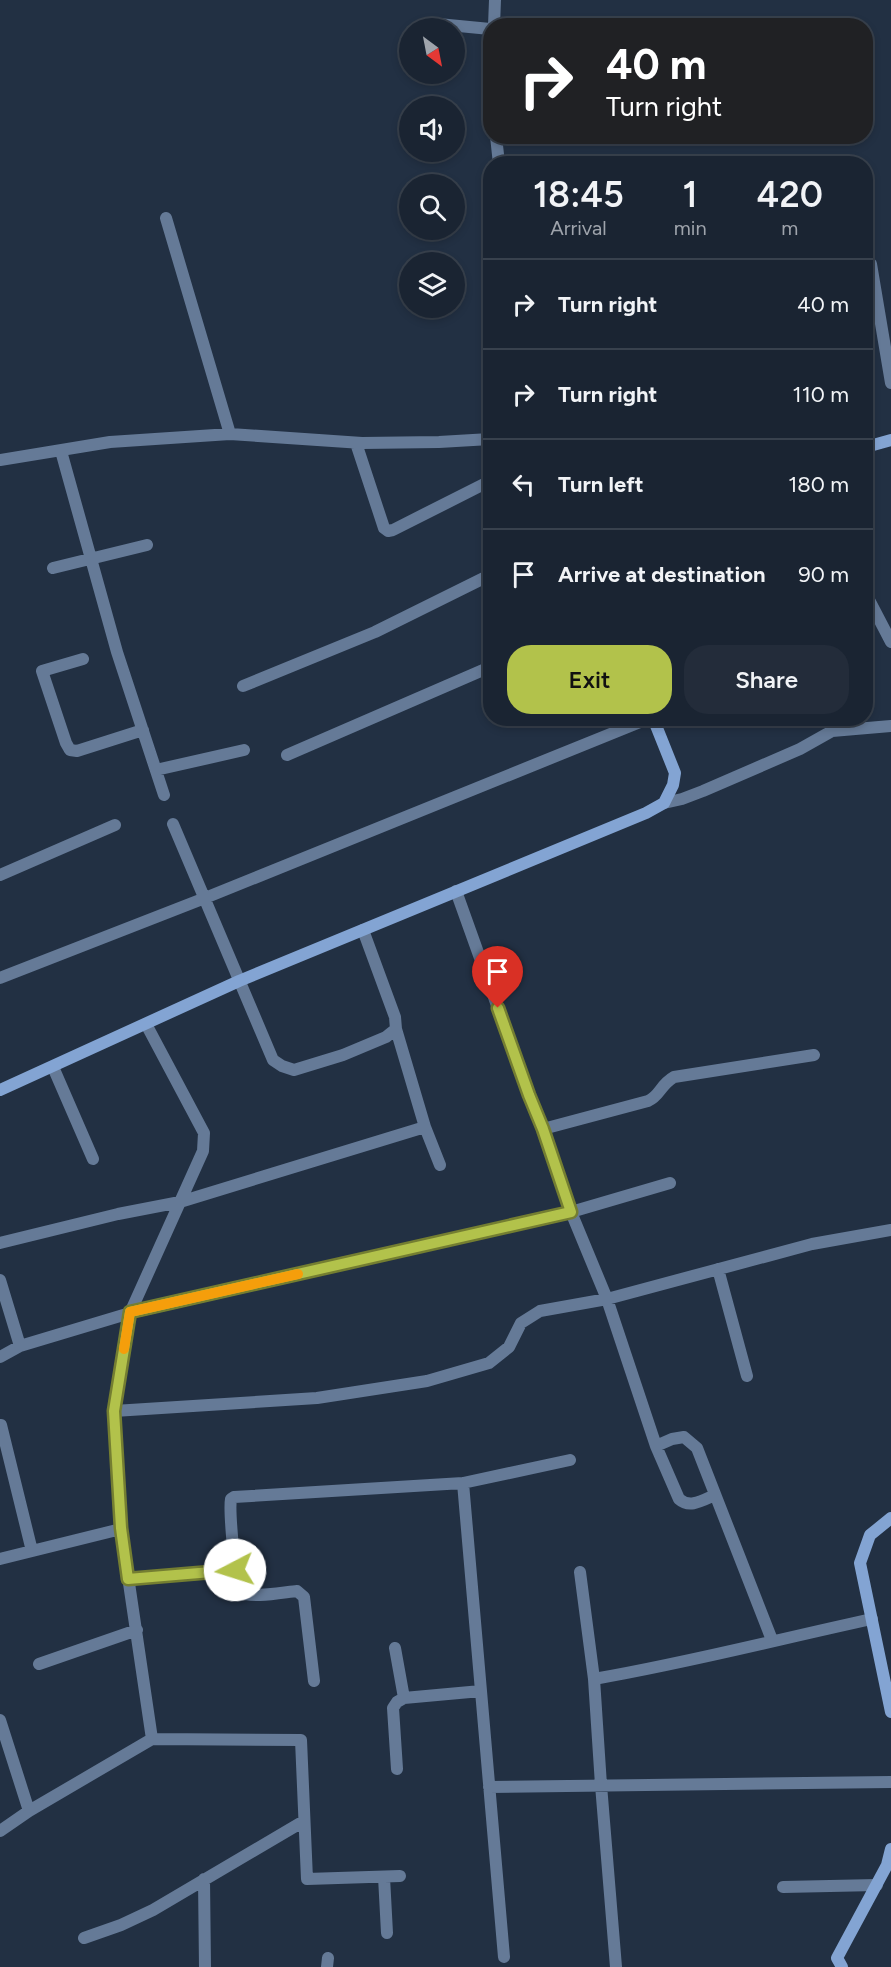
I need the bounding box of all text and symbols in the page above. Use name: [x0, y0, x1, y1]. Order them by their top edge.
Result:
north arrow: [399, 18, 465, 84]
map controls: [399, 18, 465, 318]
text: 40 m: [606, 39, 706, 90]
icon: right: [507, 42, 585, 120]
text: Turn right: [606, 90, 722, 123]
button: sound: [399, 96, 465, 162]
text: 18:45: [533, 173, 624, 216]
text: 1: [683, 173, 698, 216]
text: 420: [757, 173, 823, 216]
button: search: [399, 174, 465, 240]
text: Arrival: [550, 216, 607, 240]
text: min: [674, 216, 707, 240]
text: m: [781, 216, 798, 240]
button: layers: [399, 252, 465, 318]
icon: right: [507, 288, 540, 321]
text: Turn right: [558, 291, 657, 318]
text: 40 m: [797, 291, 849, 318]
icon: right: [507, 378, 540, 411]
text: Turn right: [558, 381, 657, 408]
text: 110 m: [793, 381, 849, 408]
icon: left: [507, 468, 540, 501]
text: Turn left: [558, 471, 644, 498]
text: 180 m: [788, 471, 849, 498]
icon: arrive: [507, 558, 540, 591]
text: Arrive at destination: [558, 561, 766, 588]
text: 90 m: [798, 561, 849, 588]
button: Exit: [507, 645, 672, 714]
button: Share: [684, 645, 849, 714]
pin: [472, 946, 523, 1008]
icon: arrive: [481, 955, 514, 988]
position arrow: [203, 1538, 267, 1602]

